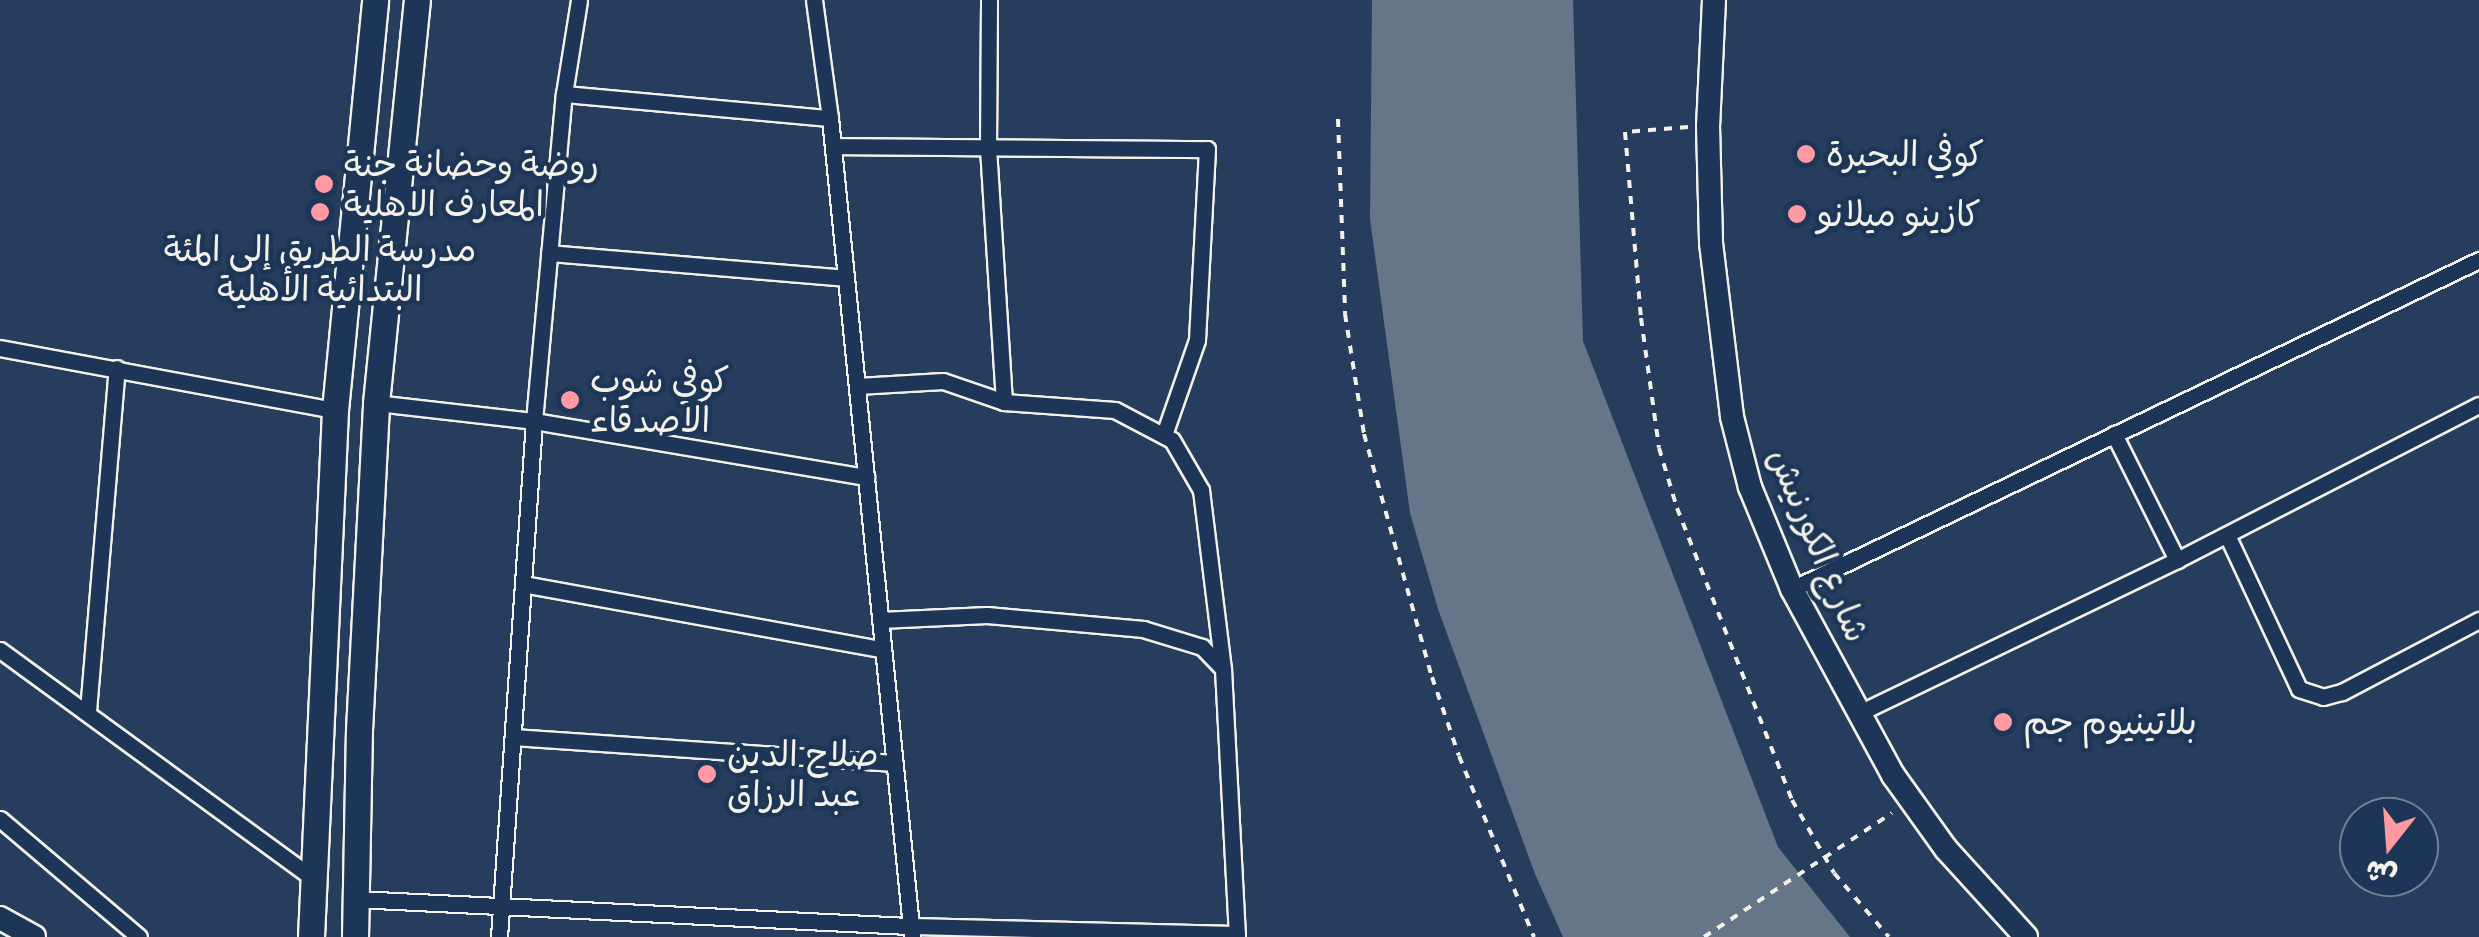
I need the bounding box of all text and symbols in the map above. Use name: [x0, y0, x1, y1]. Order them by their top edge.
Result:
place label: كوفي البحيرة: [1826, 133, 1984, 175]
place label: روضة وحضانة جنة المعارف الاهلية: [344, 143, 599, 225]
marker: كوفي البحيرة: [1795, 143, 1817, 165]
marker: روضة وحضانة جنة المعارف الاهلية: [313, 173, 335, 195]
place label: كازينو ميلانو: [1817, 193, 1981, 235]
marker: مدرسة الطريق إلى المئة البتدائية الأهلية: [309, 201, 331, 223]
marker: كازينو ميلانو: [1786, 203, 1808, 225]
place label: مدرسة الطريق إلى المئة البتدائية الأهلية: [164, 228, 476, 310]
place label: كوفي شوب الاصدقاء: [590, 359, 729, 441]
marker: كوفي شوب الاصدقاء: [559, 389, 581, 411]
street label: شارع الكورنيش: [1759, 442, 1879, 648]
place label: بلاتينيوم جم: [2023, 701, 2197, 743]
marker: بلاتينيوم جم: [1992, 711, 2014, 733]
place label: صلاح الدين عبد الرزاق: [727, 733, 879, 815]
marker: صلاح الدين عبد الرزاق: [696, 763, 718, 785]
north arrow: [2339, 797, 2439, 897]
text: ش: [2361, 853, 2401, 895]

